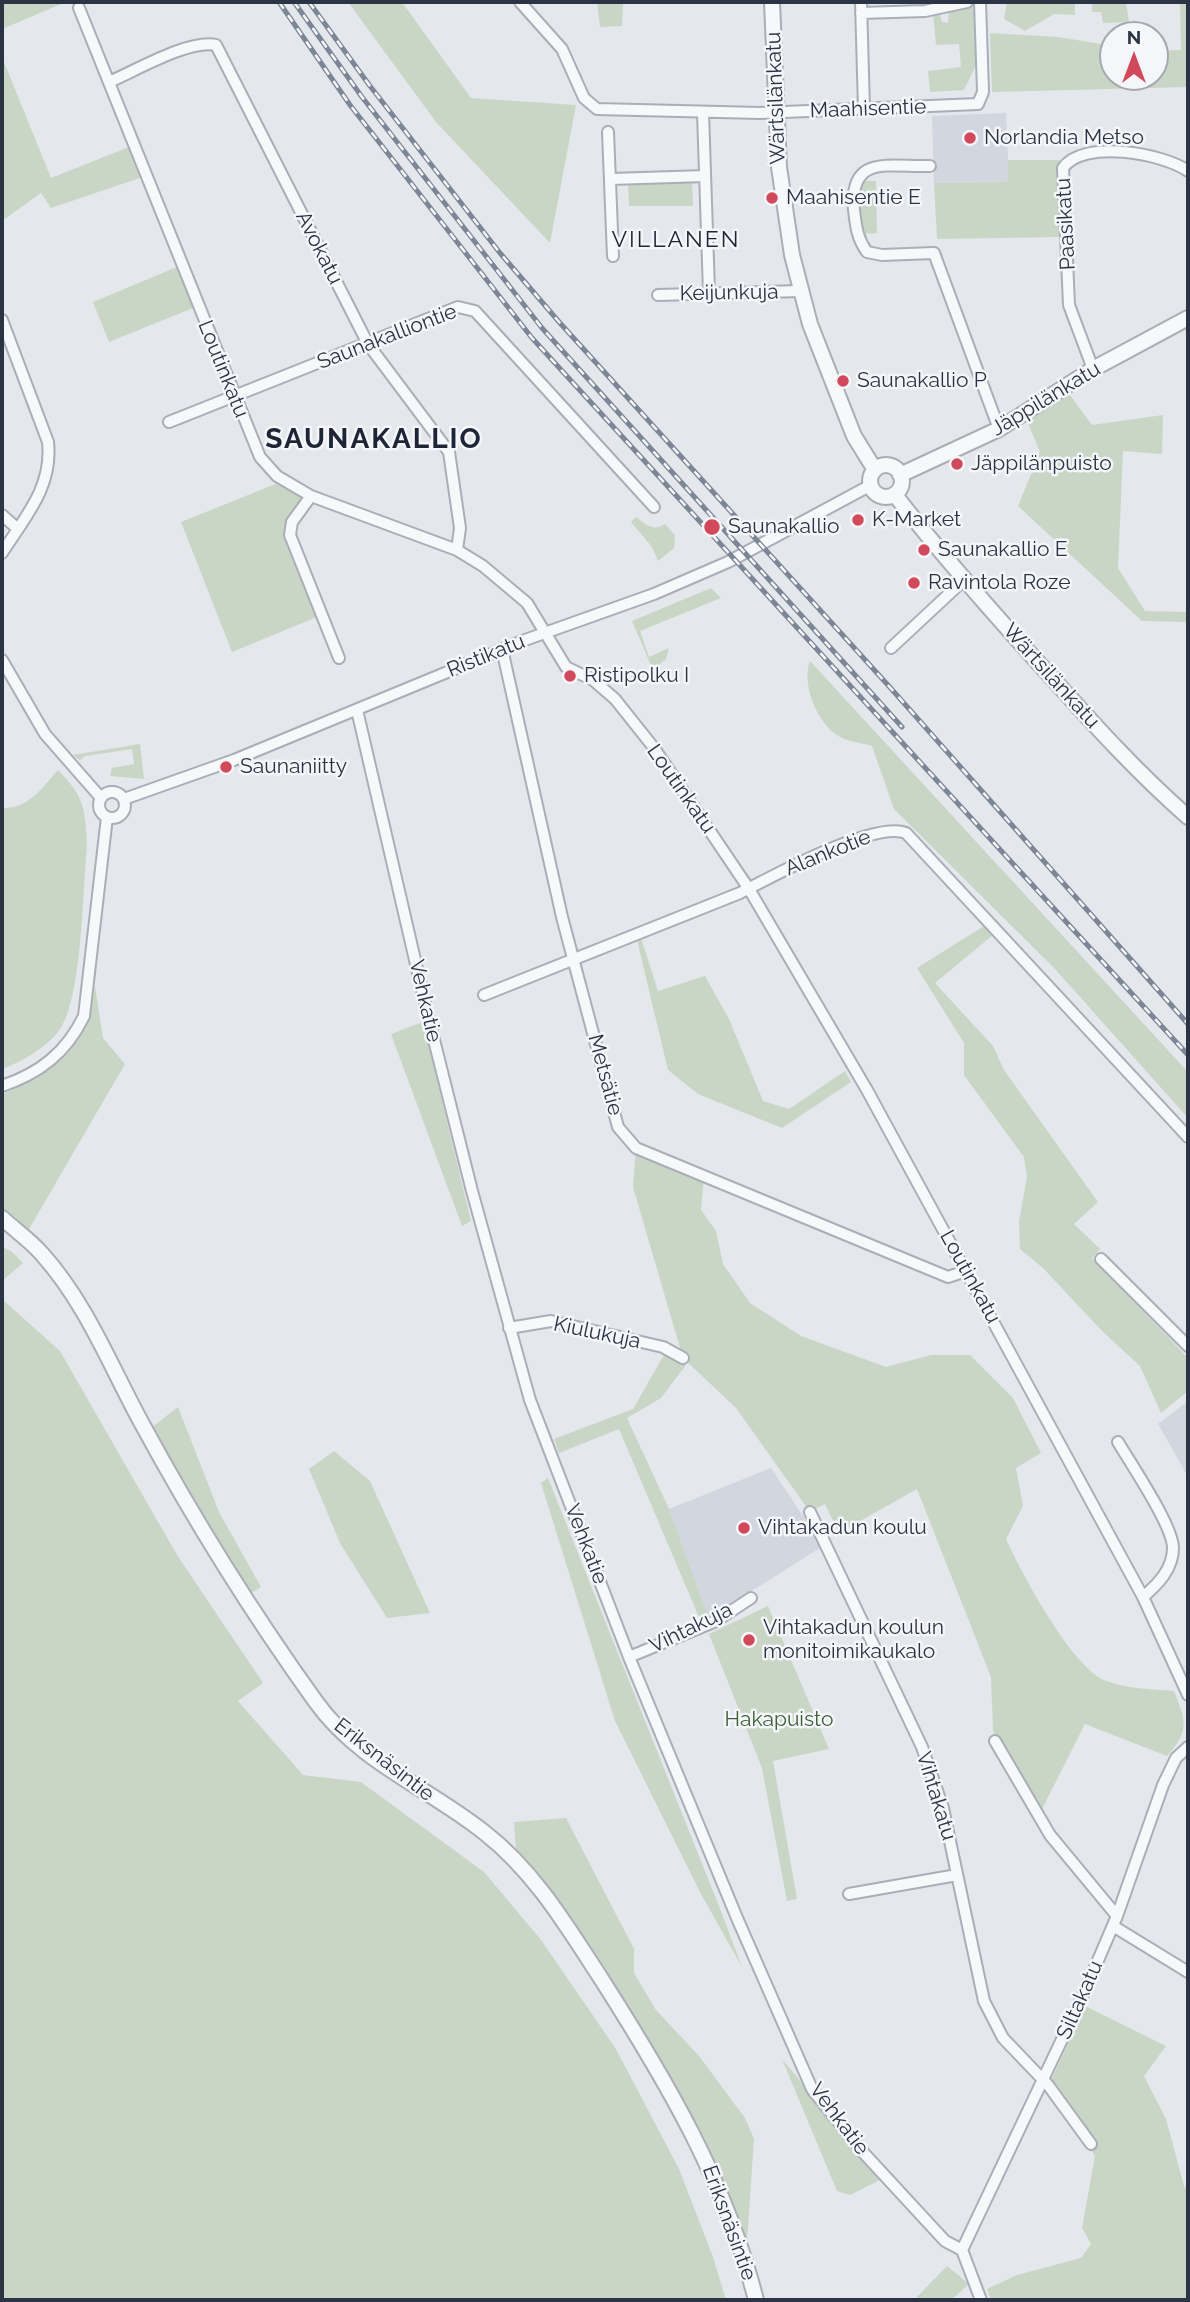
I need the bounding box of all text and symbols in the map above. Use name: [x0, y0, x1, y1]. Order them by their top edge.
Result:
north arrow: [1099, 21, 1169, 91]
text: N: [1127, 26, 1141, 48]
street label: Wärtsilänkatu: [761, 31, 791, 165]
street label: Maahisentie: [809, 94, 927, 124]
place label: Norlandia Metso: [984, 125, 1144, 151]
marker: Norlandia Metso: [962, 130, 978, 146]
street label: Paasikatu: [1051, 177, 1081, 271]
place label: Maahisentie E: [786, 185, 921, 211]
marker: Maahisentie E: [764, 190, 780, 206]
street label: Avokatu: [290, 207, 348, 289]
district label: VILLANEN: [612, 226, 740, 254]
street label: Keijunkuja: [679, 280, 779, 306]
street label: Saunakalliontie: [314, 299, 460, 375]
street label: Loutinkatu: [192, 317, 254, 421]
street label: Jäppilänkatu: [987, 356, 1105, 442]
place label: Saunakallio P: [857, 368, 987, 394]
marker: Saunakallio P: [835, 373, 851, 389]
district label: SAUNAKALLIO: [267, 423, 481, 457]
place label: Jäppilänpuisto: [971, 451, 1112, 477]
marker: Jäppilänpuisto: [949, 456, 965, 472]
place label: K-Market: [872, 507, 961, 533]
marker: K-Market: [850, 512, 866, 528]
place label: Saunakallio: [728, 514, 839, 540]
marker: Saunakallio: [702, 517, 722, 537]
place label: Saunakallio E: [938, 537, 1068, 563]
marker: Saunakallio E: [916, 542, 932, 558]
place label: Ravintola Roze: [928, 570, 1070, 596]
marker: Ravintola Roze: [906, 575, 922, 591]
street label: Wärtsilänkatu: [997, 618, 1105, 734]
street label: Ristikatu: [443, 629, 529, 683]
place label: Ristipolku I: [584, 663, 689, 689]
marker: Ristipolku I: [562, 668, 578, 684]
street label: Loutinkatu: [641, 740, 721, 838]
place label: Saunaniitty: [240, 754, 347, 780]
marker: Saunaniitty: [218, 759, 234, 775]
street label: Alankotie: [781, 824, 875, 882]
street label: Vehkatie: [403, 957, 447, 1045]
street label: Metsätie: [582, 1032, 628, 1118]
street label: Loutinkatu: [934, 1226, 1006, 1328]
street label: Kiulukuja: [551, 1311, 643, 1355]
street label: Vehkatie: [559, 1500, 613, 1588]
place label: Vihtakadun koulu: [758, 1515, 927, 1541]
marker: Vihtakadun koulu: [736, 1520, 752, 1536]
street label: Vihtakuja: [645, 1597, 737, 1659]
place label: Vihtakadun koulun monitoimikaukalo: [763, 1615, 944, 1665]
marker: Vihtakadun koulun monitoimikaukalo: [741, 1632, 757, 1648]
park label: Hakapuisto: [725, 1707, 833, 1733]
street label: Eriksnäsintie: [329, 1713, 439, 1807]
street label: Vihtakatu: [911, 1749, 961, 1843]
street label: Siltakatu: [1052, 1957, 1108, 2043]
street label: Vehkatie: [804, 2078, 874, 2160]
street label: Eriksnäsintie: [697, 2162, 761, 2284]

